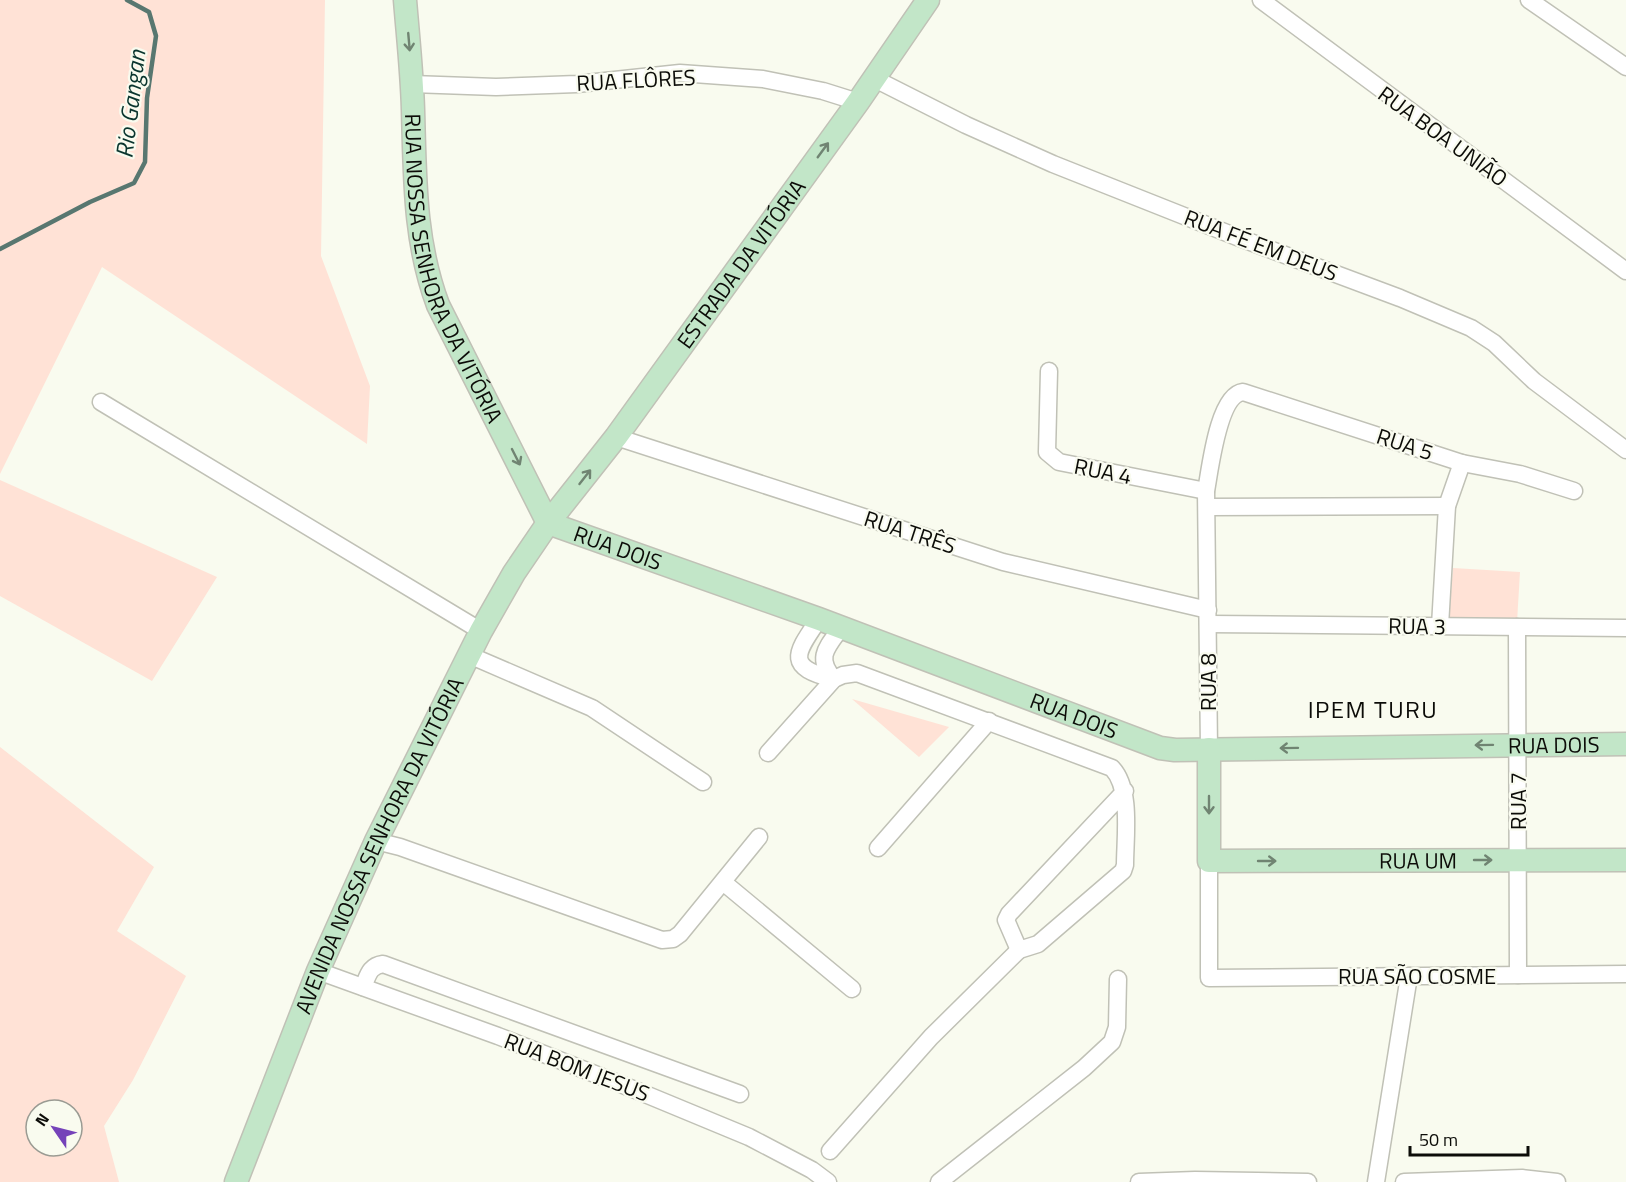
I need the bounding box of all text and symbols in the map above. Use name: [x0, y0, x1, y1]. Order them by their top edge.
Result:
one-way arrow: [404, 31, 415, 51]
water label: Rio Gangan: [106, 47, 155, 160]
street label: RUA FLÔRES: [576, 60, 696, 100]
street label: RUA BOA UNIÃO: [1371, 77, 1515, 195]
street label: RUA NOSSA SENHORA DA VITÓRIA: [396, 113, 512, 429]
one-way arrow: [817, 143, 829, 159]
street label: ESTRADA DA VITÓRIA: [668, 172, 814, 356]
street label: RUA FÉ EM DEUS: [1179, 200, 1343, 290]
street label: RUA 5: [1372, 419, 1438, 469]
one-way arrow: [511, 447, 522, 465]
street label: RUA 4: [1071, 449, 1135, 493]
one-way arrow: [578, 470, 591, 486]
street label: RUA TRÊS: [860, 501, 960, 563]
street label: RUA DOIS: [569, 516, 667, 579]
street label: RUA 3: [1388, 608, 1446, 644]
street label: RUA 8: [1191, 653, 1225, 711]
street label: AVENIDA NOSSA SENHORA DA VITÓRIA: [286, 671, 472, 1019]
street label: RUA DOIS: [1025, 683, 1123, 748]
district label: IPEM TURU: [1308, 691, 1438, 727]
street label: RUA DOIS: [1508, 727, 1600, 763]
one-way arrow: [1474, 740, 1494, 751]
one-way arrow: [1279, 742, 1299, 754]
street label: RUA 7: [1501, 772, 1535, 830]
one-way arrow: [1203, 795, 1215, 815]
street label: RUA UM: [1379, 843, 1457, 878]
one-way arrow: [1473, 854, 1493, 866]
one-way arrow: [1257, 855, 1277, 867]
street label: RUA SÃO COSME: [1338, 959, 1496, 993]
street label: RUA BOM JESUS: [499, 1024, 655, 1110]
north arrow: [24, 1098, 84, 1158]
text: N: [29, 1108, 55, 1131]
scale bar: [1410, 1119, 1528, 1157]
text: 50 m: [1419, 1126, 1458, 1153]

